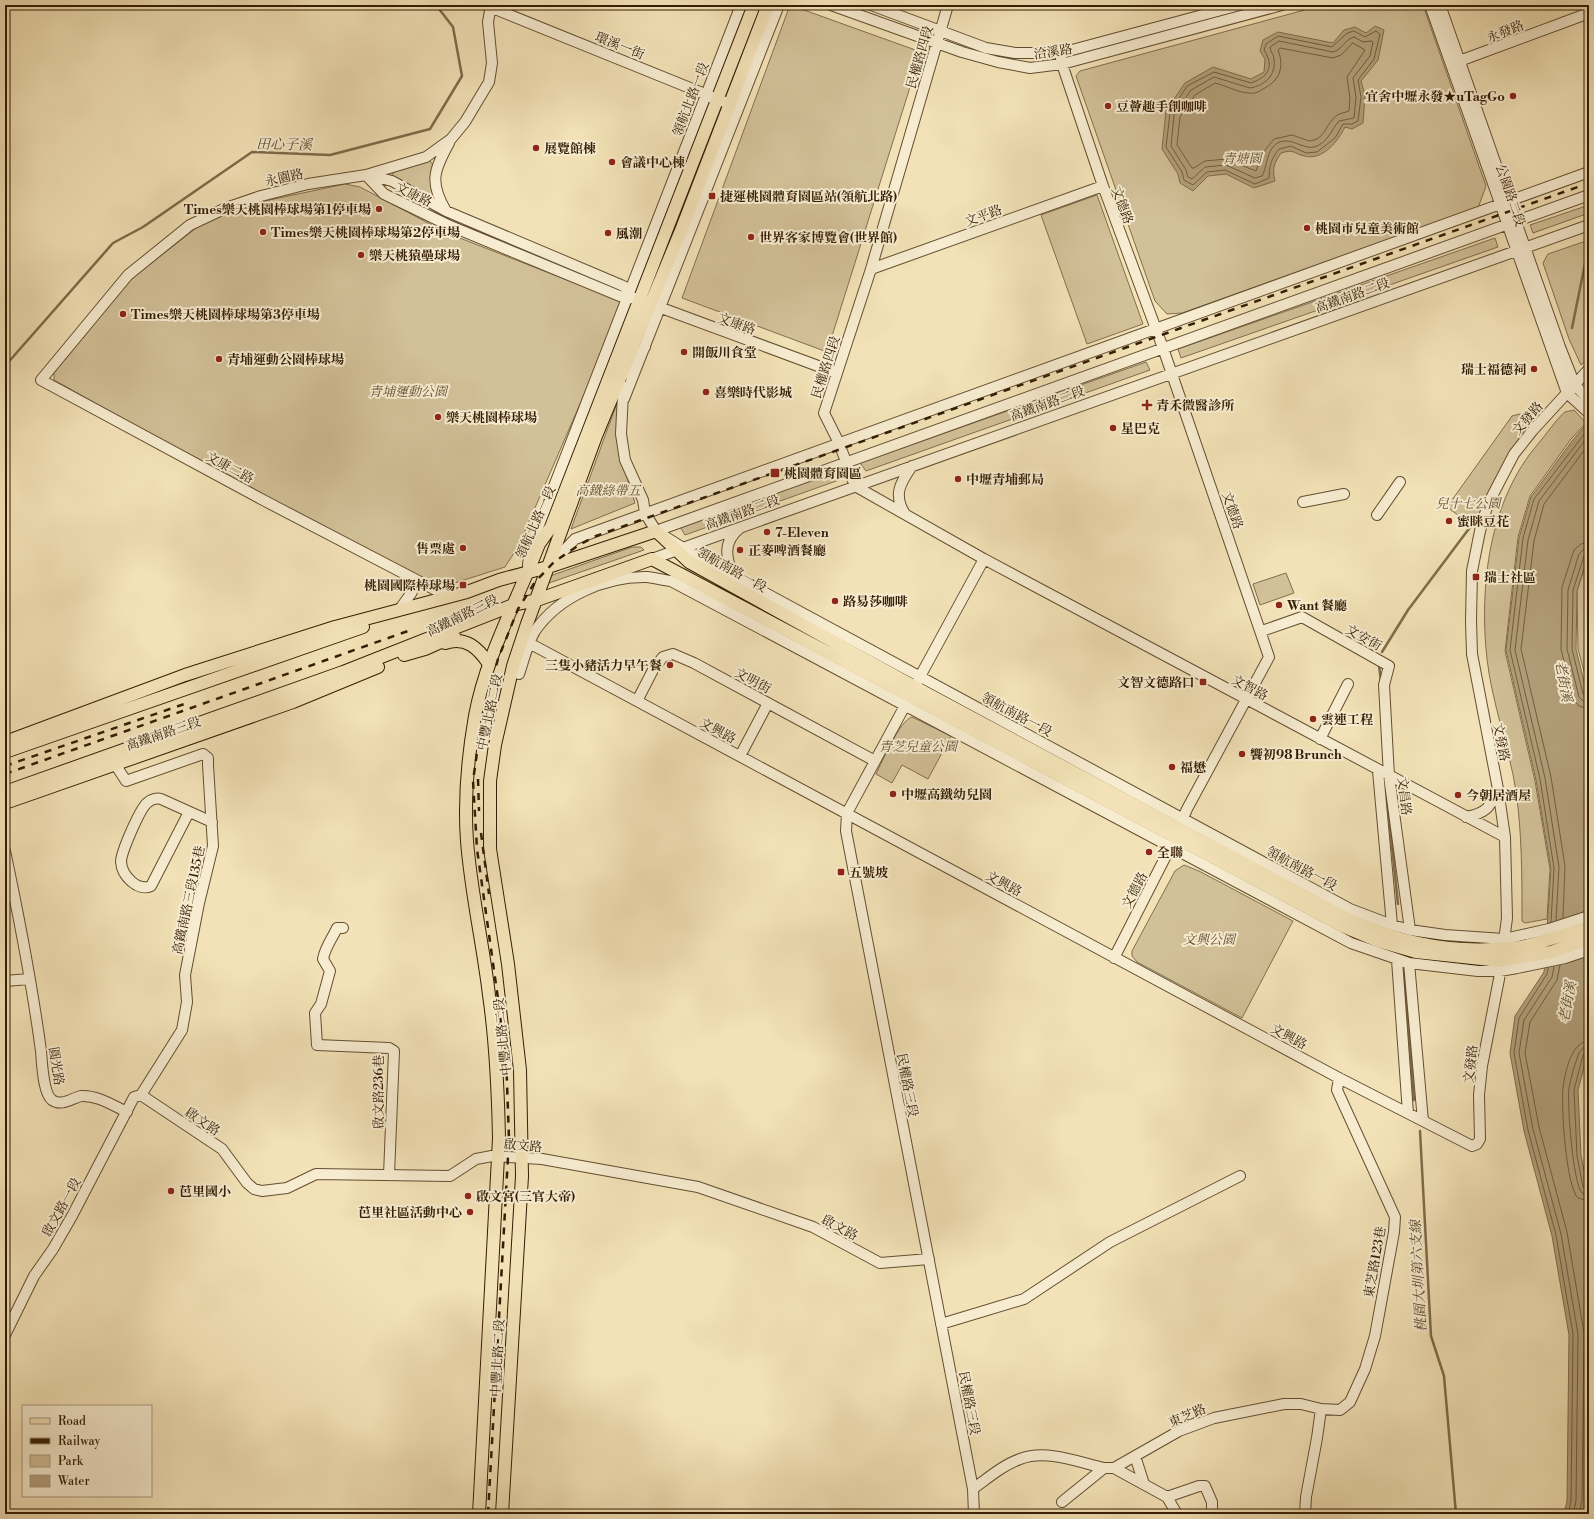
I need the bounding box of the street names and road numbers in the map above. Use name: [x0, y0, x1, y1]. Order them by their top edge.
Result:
street label: 永發路: [1484, 17, 1526, 46]
street label: 民權路四段: [903, 24, 937, 91]
street label: 環溪一街: [593, 29, 647, 63]
street label: 洽溪路: [1033, 41, 1074, 63]
street label: 領航北路一段: [669, 60, 712, 139]
street label: 公園路二段: [1492, 162, 1528, 229]
street label: 永園路: [263, 166, 305, 190]
street label: 文康路: [393, 179, 435, 211]
street label: 文德路: [1108, 184, 1136, 226]
street label: 文平路: [962, 202, 1004, 230]
street label: 高鐵南路二段: [1313, 275, 1392, 317]
street label: 文康路: [716, 310, 758, 338]
street label: 民權路四段: [808, 334, 844, 401]
street label: 高鐵南路二段: [1008, 383, 1087, 425]
street label: 文發路: [1509, 399, 1547, 439]
street label: 文康二路: [203, 449, 256, 487]
street label: 領航北路一段: [513, 484, 559, 561]
street label: 文德路: [1218, 489, 1246, 531]
street label: 高鐵南路二段: [703, 492, 782, 534]
street label: 領航南路一段: [694, 544, 770, 596]
street label: 高鐵南路三段: [424, 592, 501, 640]
street label: 文安街: [1343, 621, 1384, 654]
street label: 文明街: [732, 665, 774, 697]
street label: 中豐北路二段: [474, 672, 506, 752]
street label: 文智路: [1229, 672, 1271, 704]
street label: 領航南路一段: [978, 690, 1055, 740]
street label: 高鐵南路三段: [124, 714, 203, 754]
street label: 文興路: [697, 715, 739, 747]
street label: 文發路: [1489, 722, 1513, 763]
street label: 文昌路: [1394, 776, 1414, 816]
street label: 高鐵南路三段135巷: [170, 844, 208, 956]
street label: 領航南路一段: [1263, 844, 1340, 894]
street label: 文興路: [983, 868, 1025, 900]
street label: 文德路: [1119, 869, 1151, 911]
street label: 中豐北路二段: [491, 997, 515, 1077]
street label: 文興路: [1268, 1021, 1310, 1053]
street label: 文發路: [1461, 1044, 1481, 1084]
street label: 圓光路: [45, 1046, 67, 1087]
street label: 民權路三段: [893, 1052, 921, 1119]
street label: 啟文路236巷: [371, 1055, 387, 1129]
street label: 啟文路: [182, 1104, 223, 1139]
street label: 啟文路: [503, 1136, 543, 1156]
street label: 啟文路一段: [39, 1175, 85, 1240]
street label: 啟文路: [819, 1212, 861, 1244]
street label: 東芝路123巷: [1361, 1225, 1389, 1299]
street label: 中豐北路二段: [488, 1319, 508, 1397]
street label: 民權路三段: [955, 1370, 983, 1437]
street label: 東芝路: [1166, 1401, 1208, 1431]

